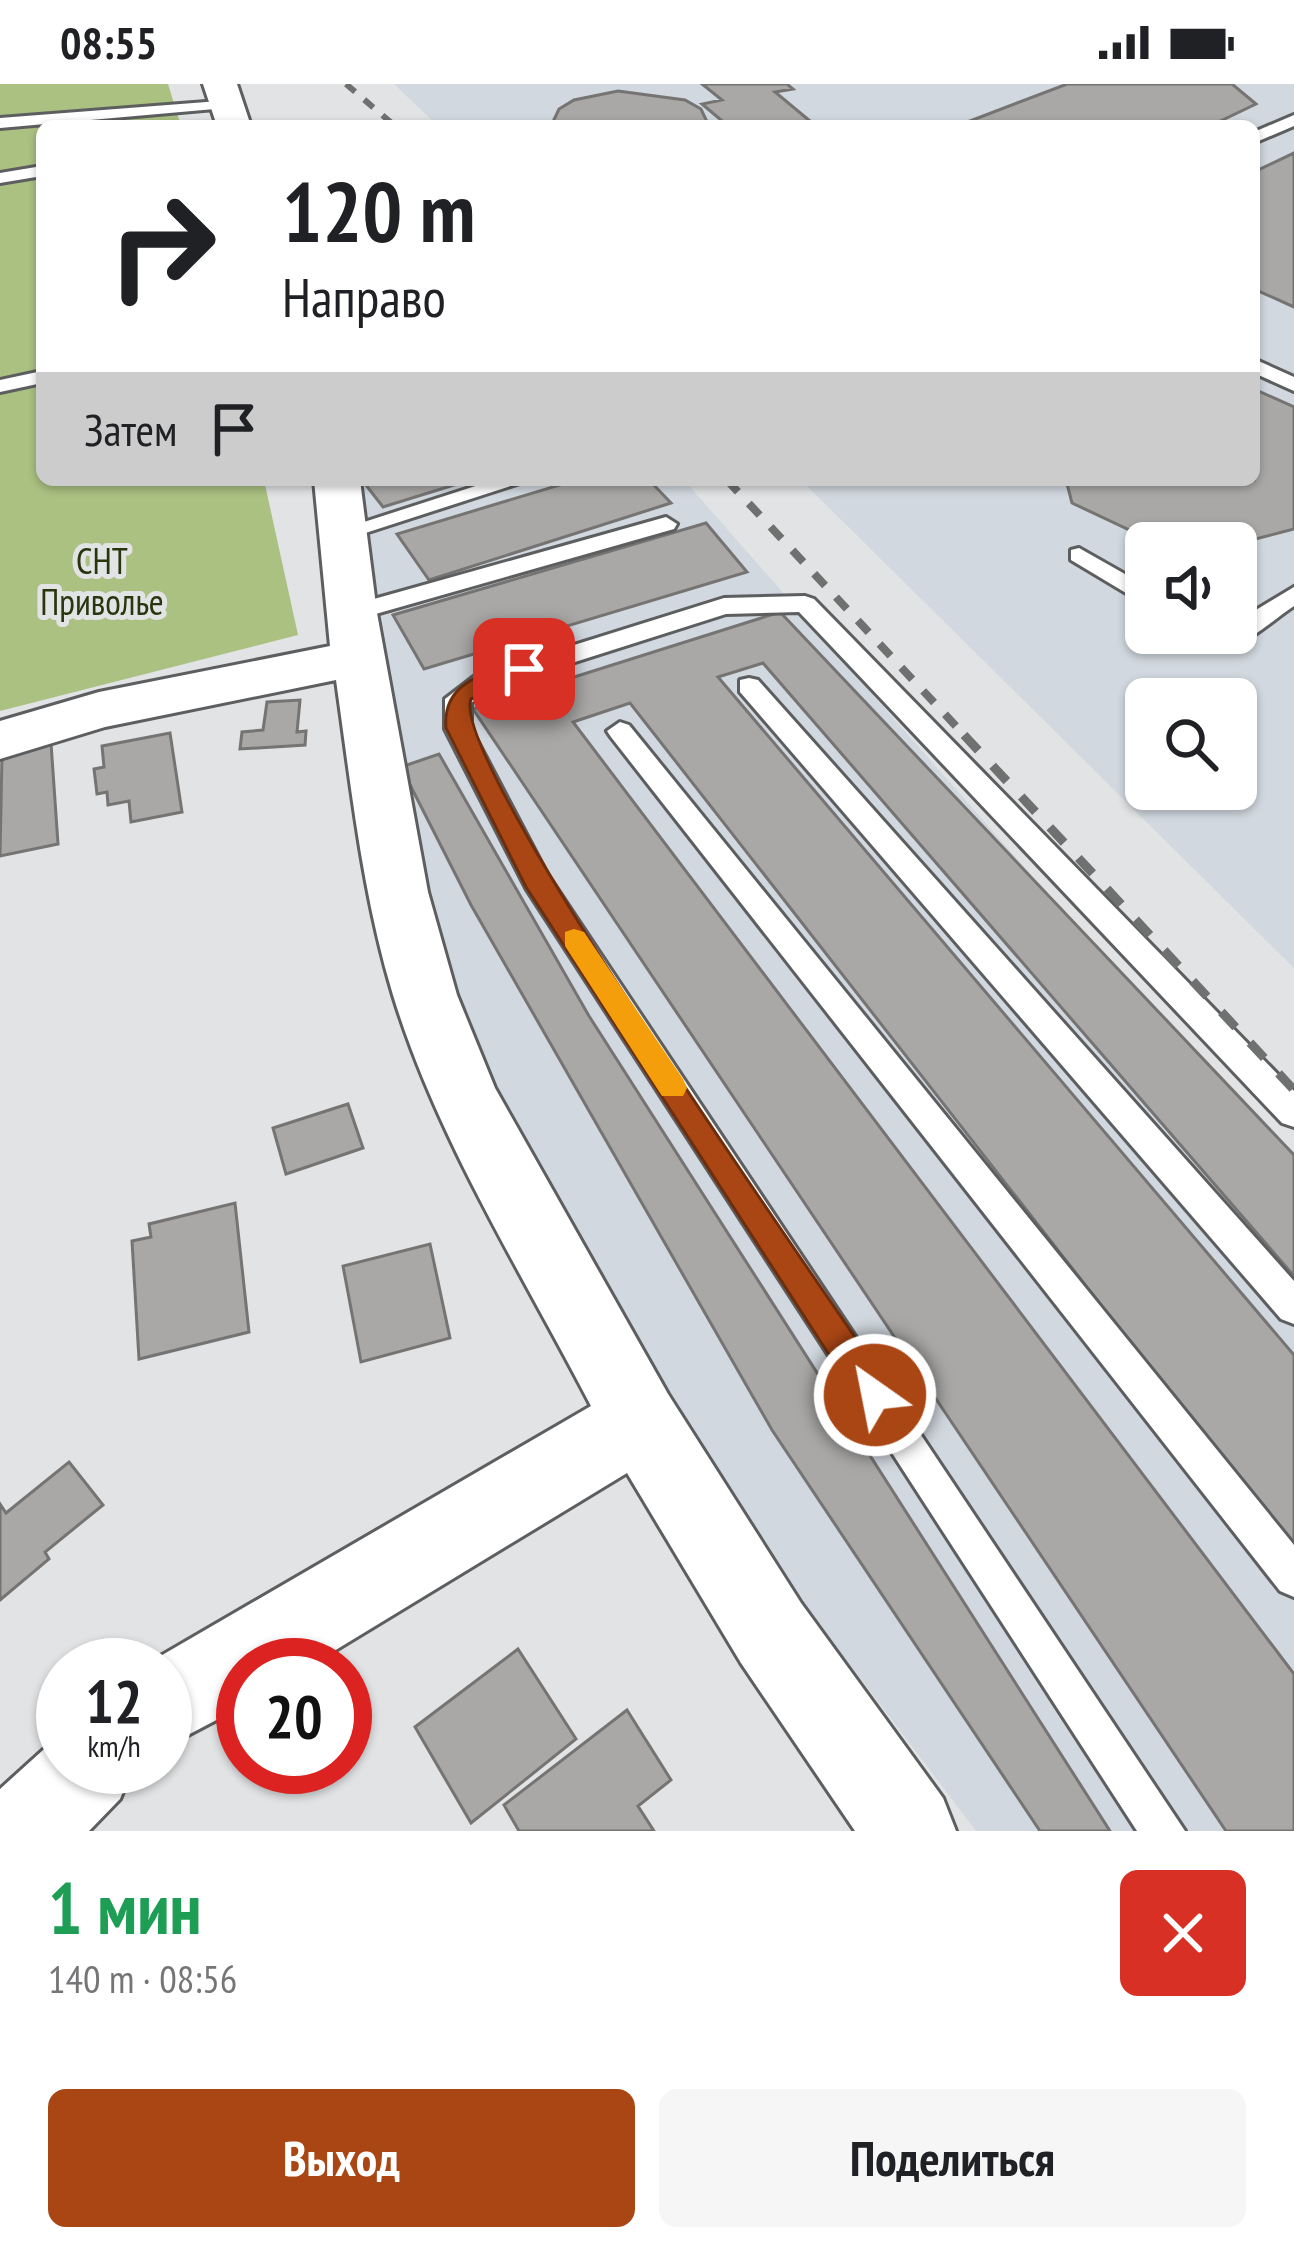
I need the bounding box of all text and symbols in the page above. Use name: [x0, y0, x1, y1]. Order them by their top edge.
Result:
text: 08:55: [60, 13, 157, 71]
text: 120 m: [282, 156, 475, 265]
icon: right: [84, 168, 240, 324]
text: Направо: [282, 262, 446, 332]
icon: arrive: [201, 396, 267, 462]
text: Затем: [84, 400, 177, 458]
map controls: [1125, 522, 1257, 810]
button: sound: [1125, 522, 1257, 654]
park label: СНТ Приволье: [40, 537, 164, 625]
pin: [473, 618, 575, 720]
icon: arrive: [491, 636, 557, 702]
button: search: [1125, 678, 1257, 810]
position arrow: [812, 1332, 938, 1458]
speed limit sign: 20: [216, 1638, 372, 1794]
text: 12: [85, 1662, 143, 1740]
text: km/h: [87, 1726, 141, 1765]
text: 1 мин: [48, 1861, 202, 1954]
button: close: [1120, 1870, 1246, 1996]
text: 140 m · 08:56: [48, 1953, 237, 2004]
button: Выход: [48, 2089, 635, 2227]
button: Поделиться: [659, 2089, 1246, 2227]

